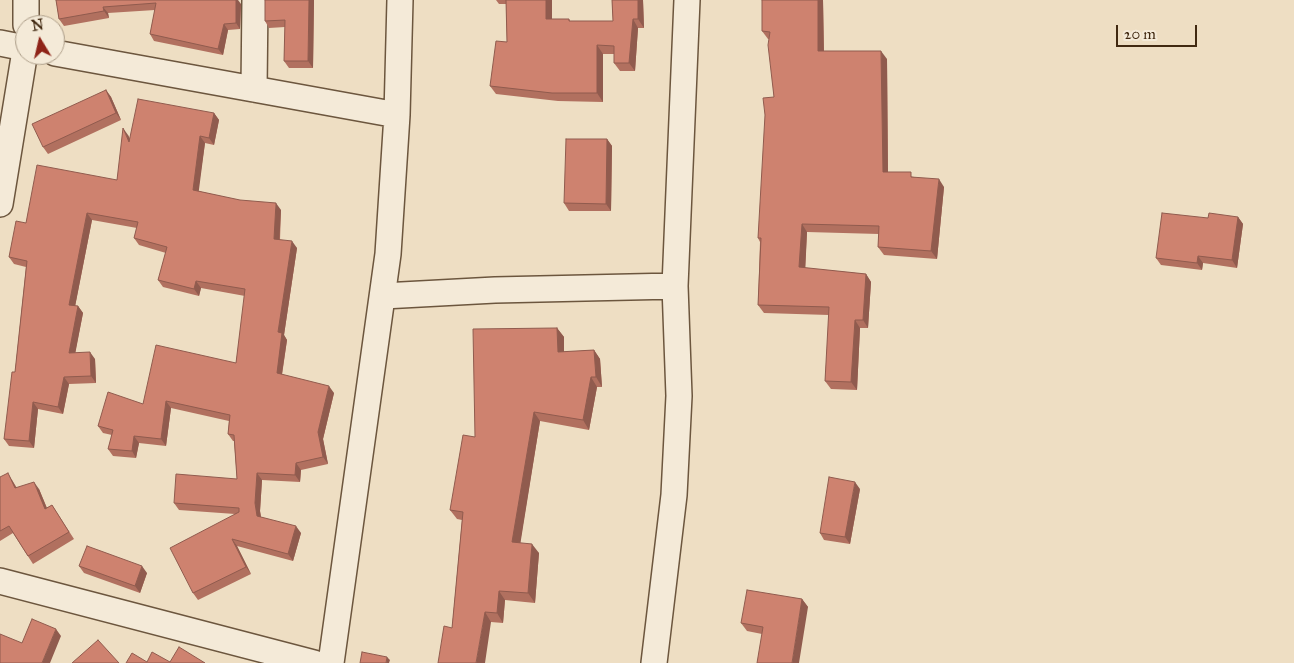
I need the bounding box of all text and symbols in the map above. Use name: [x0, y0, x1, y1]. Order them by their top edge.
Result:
north arrow: [15, 15, 65, 65]
scale bar: [1119, 15, 1200, 47]
text: N: [31, 16, 45, 35]
text: 20 m: [1124, 25, 1156, 43]

